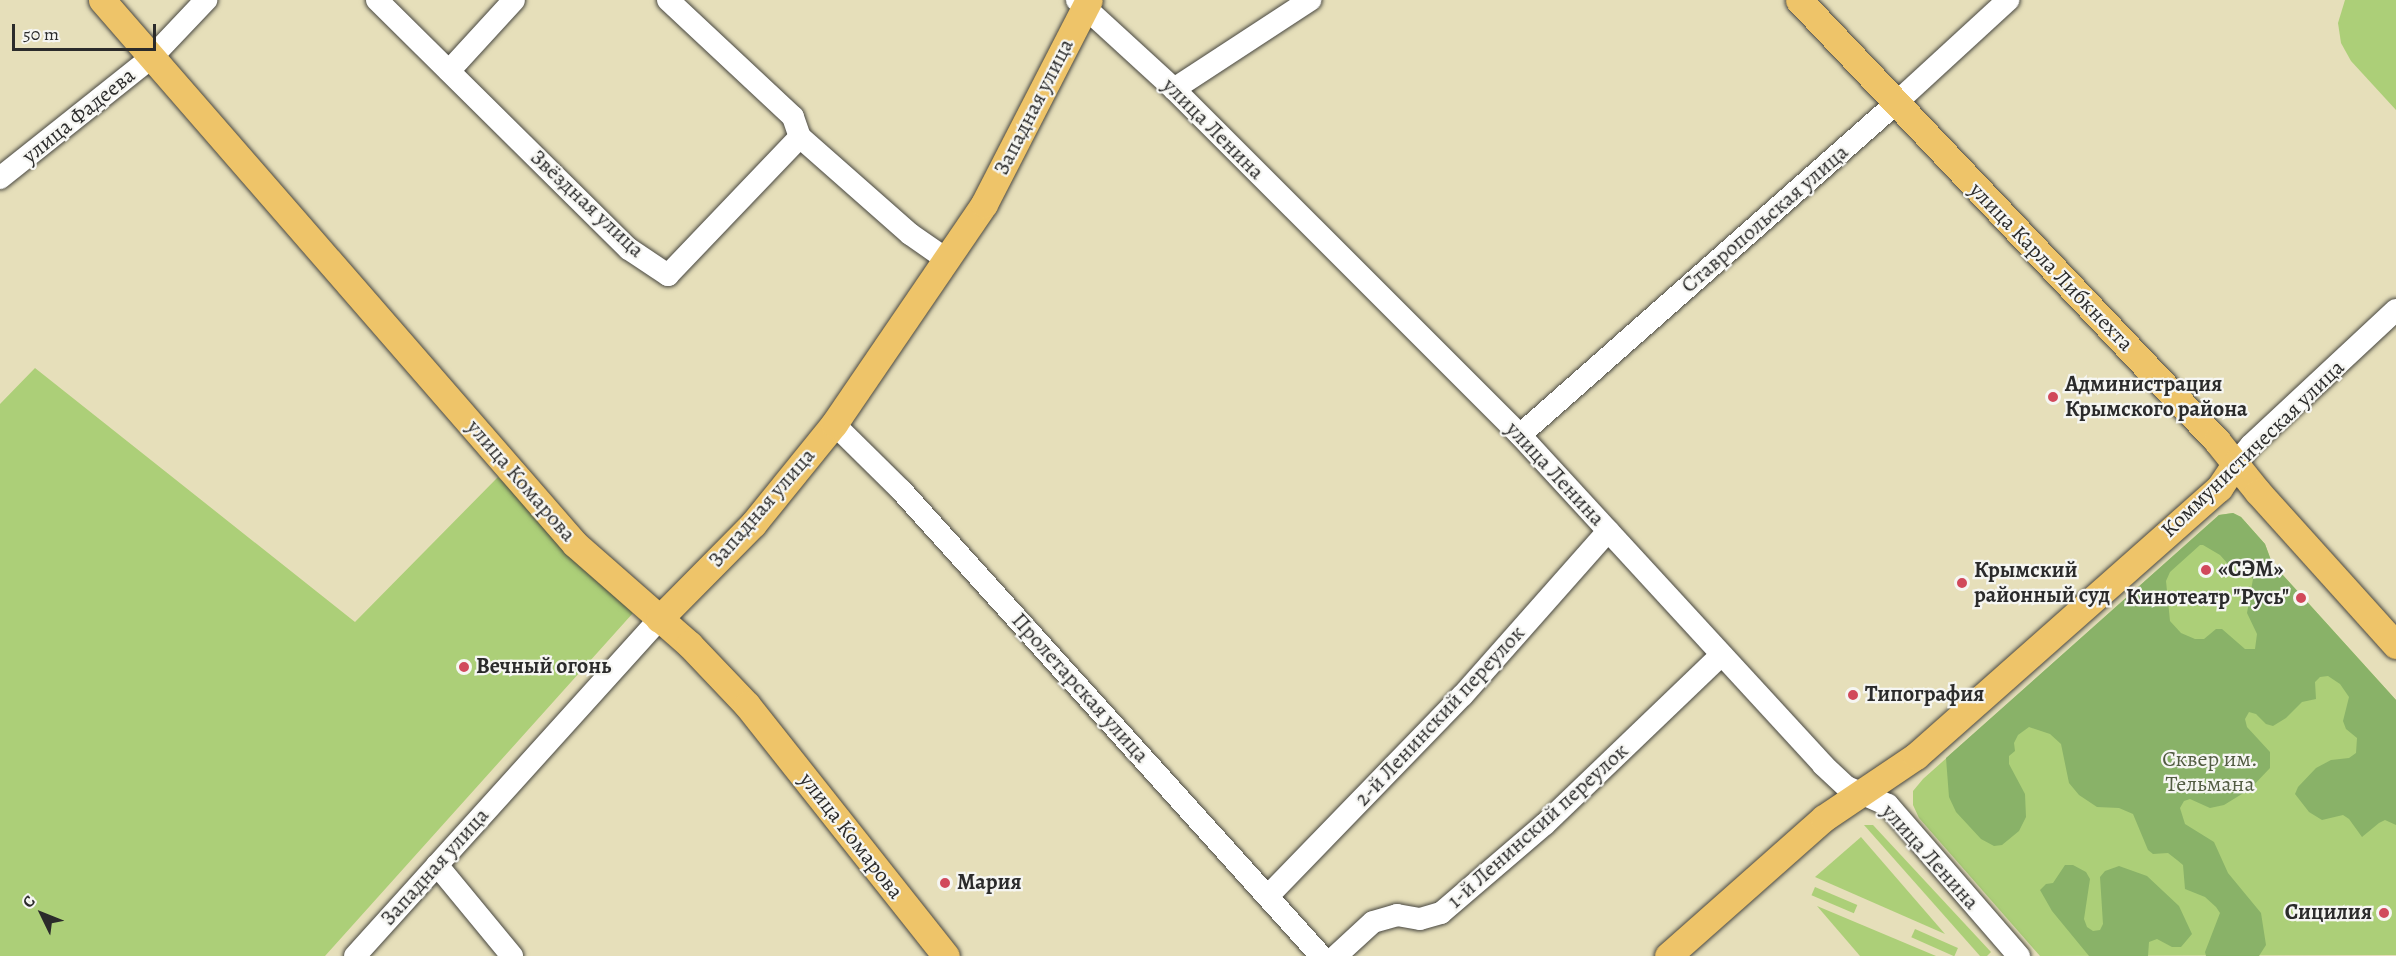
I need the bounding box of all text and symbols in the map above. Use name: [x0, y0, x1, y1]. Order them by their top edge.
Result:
scale bar: [15, 12, 159, 50]
text: 50 m: [23, 22, 59, 46]
street label: Западная улица: [988, 34, 1080, 180]
street label: улица Фадеева: [17, 62, 141, 170]
street label: улица Ленина: [1157, 73, 1269, 185]
street label: Ставропольская улица: [1676, 139, 1854, 299]
street label: Звёздная улица: [525, 144, 649, 264]
street label: улица Карла Либкнехта: [1964, 177, 2138, 357]
street label: Коммунистическая улица: [2156, 355, 2350, 543]
place label: Администрация Крымского района: [2065, 371, 2248, 422]
marker: Администрация Крымского района: [2046, 390, 2060, 404]
street label: улица Комарова: [461, 415, 581, 547]
street label: улица Ленина: [1500, 416, 1610, 532]
street label: Западная улица: [703, 443, 821, 573]
place label: Крымский районный суд: [1974, 557, 2110, 608]
place label: «СЭМ»: [2218, 557, 2283, 583]
marker: «СЭМ»: [2199, 563, 2213, 577]
marker: Крымский районный суд: [1955, 576, 1969, 590]
place label: Кинотеатр "Русь": [2125, 585, 2289, 611]
marker: Кинотеатр "Русь": [2294, 591, 2308, 605]
street label: Пролетарская улица: [1006, 608, 1154, 768]
street label: 2-й Ленинский переулок: [1349, 620, 1531, 812]
place label: Вечный огонь: [476, 654, 611, 680]
marker: Вечный огонь: [457, 660, 471, 674]
place label: Типография: [1865, 682, 1984, 708]
marker: Типография: [1846, 688, 1860, 702]
street label: 1-й Ленинский переулок: [1442, 738, 1634, 914]
park label: Сквер им. Тельмана: [2162, 746, 2258, 798]
street label: улица Комарова: [793, 768, 909, 904]
street label: улица Ленина: [1876, 799, 1984, 915]
street label: Западная улица: [375, 803, 495, 931]
place label: Мария: [957, 870, 1022, 896]
marker: Мария: [938, 876, 952, 890]
north arrow: [12, 884, 72, 944]
text: С: [17, 891, 40, 913]
place label: Сицилия: [2285, 900, 2372, 926]
marker: Сицилия: [2377, 906, 2391, 920]

